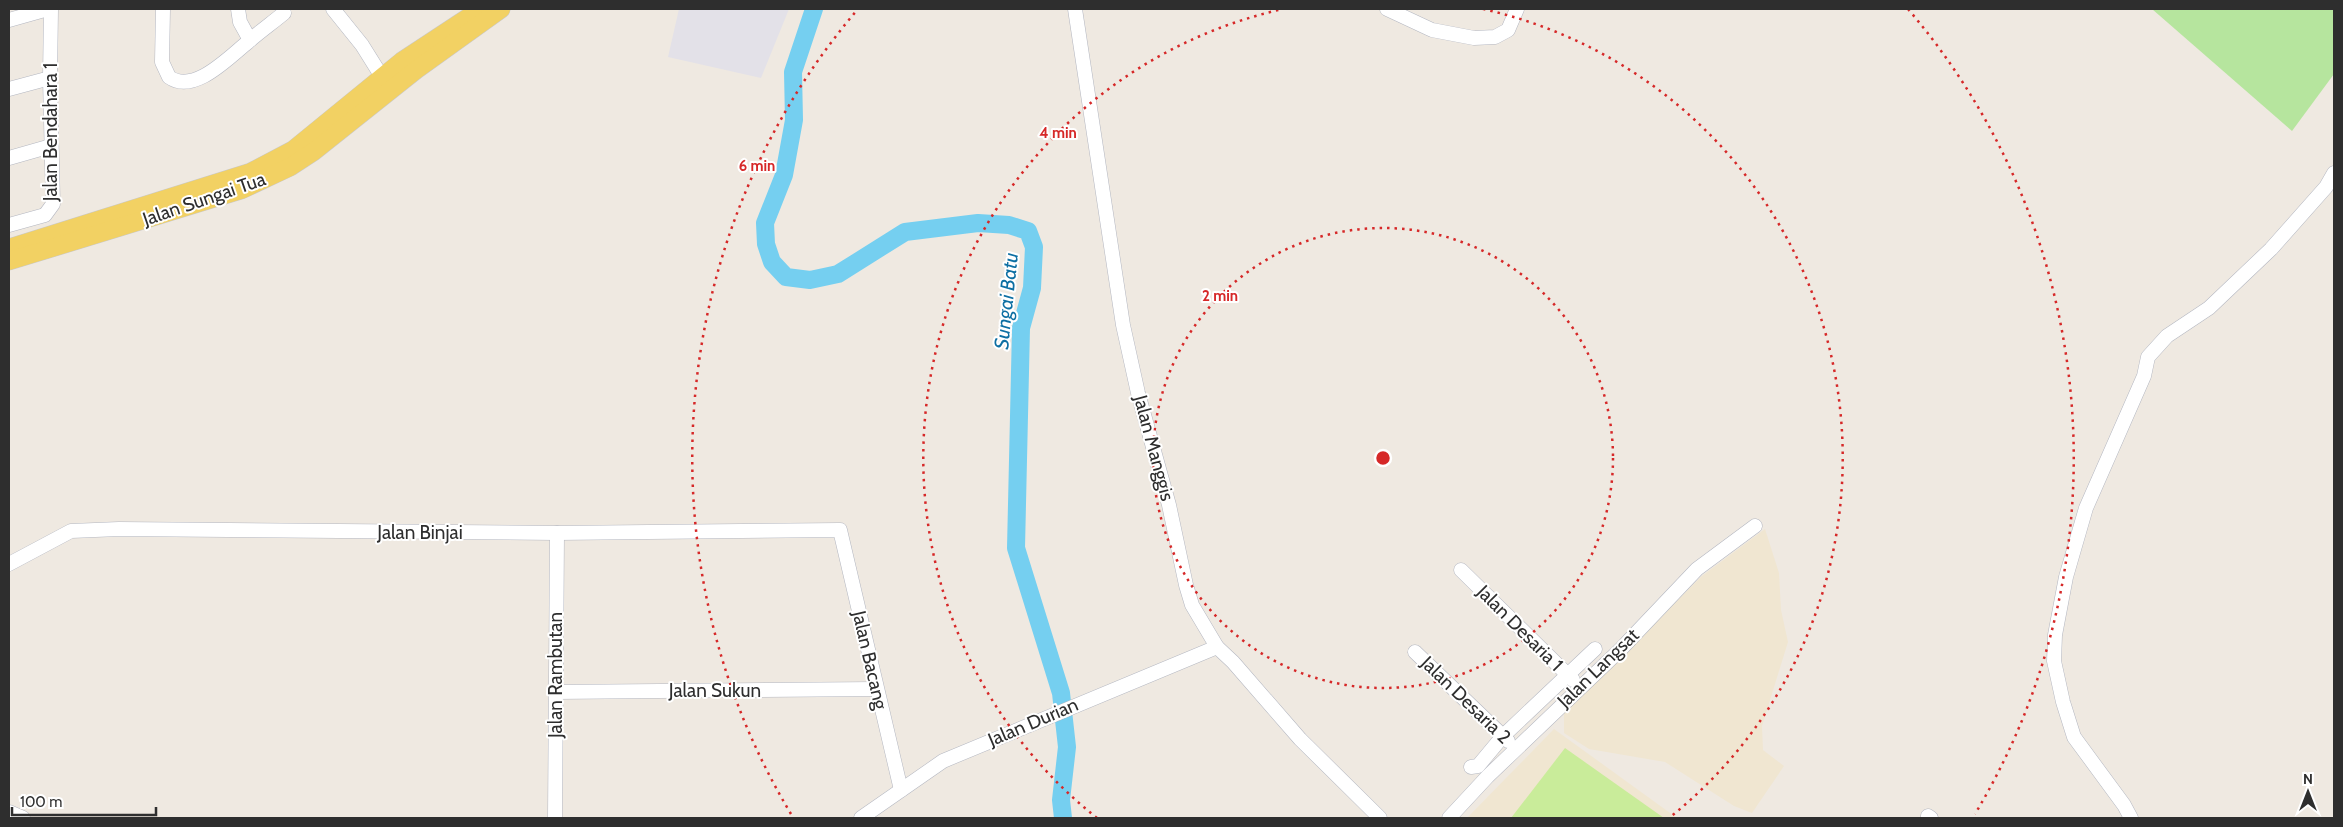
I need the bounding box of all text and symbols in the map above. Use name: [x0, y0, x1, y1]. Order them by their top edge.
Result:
street label: Jalan Bendahara 1: [39, 63, 62, 202]
text: 4 min: [1039, 124, 1077, 142]
text: 6 min: [739, 157, 775, 175]
street label: Jalan Sungai Tua: [139, 167, 268, 231]
water label: Sungai Batu: [989, 251, 1023, 351]
text: 2 min: [1202, 287, 1238, 305]
street label: Jalan Manggis: [1129, 392, 1179, 504]
centre of rings: [1374, 449, 1392, 467]
street label: Jalan Binjai: [376, 521, 463, 544]
street label: Jalan Desaria 1: [1471, 579, 1568, 676]
street label: Jalan Bacang: [847, 607, 893, 712]
street label: Jalan Rambutan: [544, 612, 567, 739]
street label: Jalan Langsat: [1552, 623, 1644, 713]
street label: Jalan Desaria 2: [1416, 651, 1516, 749]
street label: Jalan Sukun: [668, 679, 761, 702]
street label: Jalan Durian: [984, 693, 1082, 752]
north arrow: [2283, 767, 2333, 817]
text: N: [2303, 770, 2313, 788]
scale bar: [12, 784, 156, 816]
text: 100 m: [20, 793, 62, 811]

